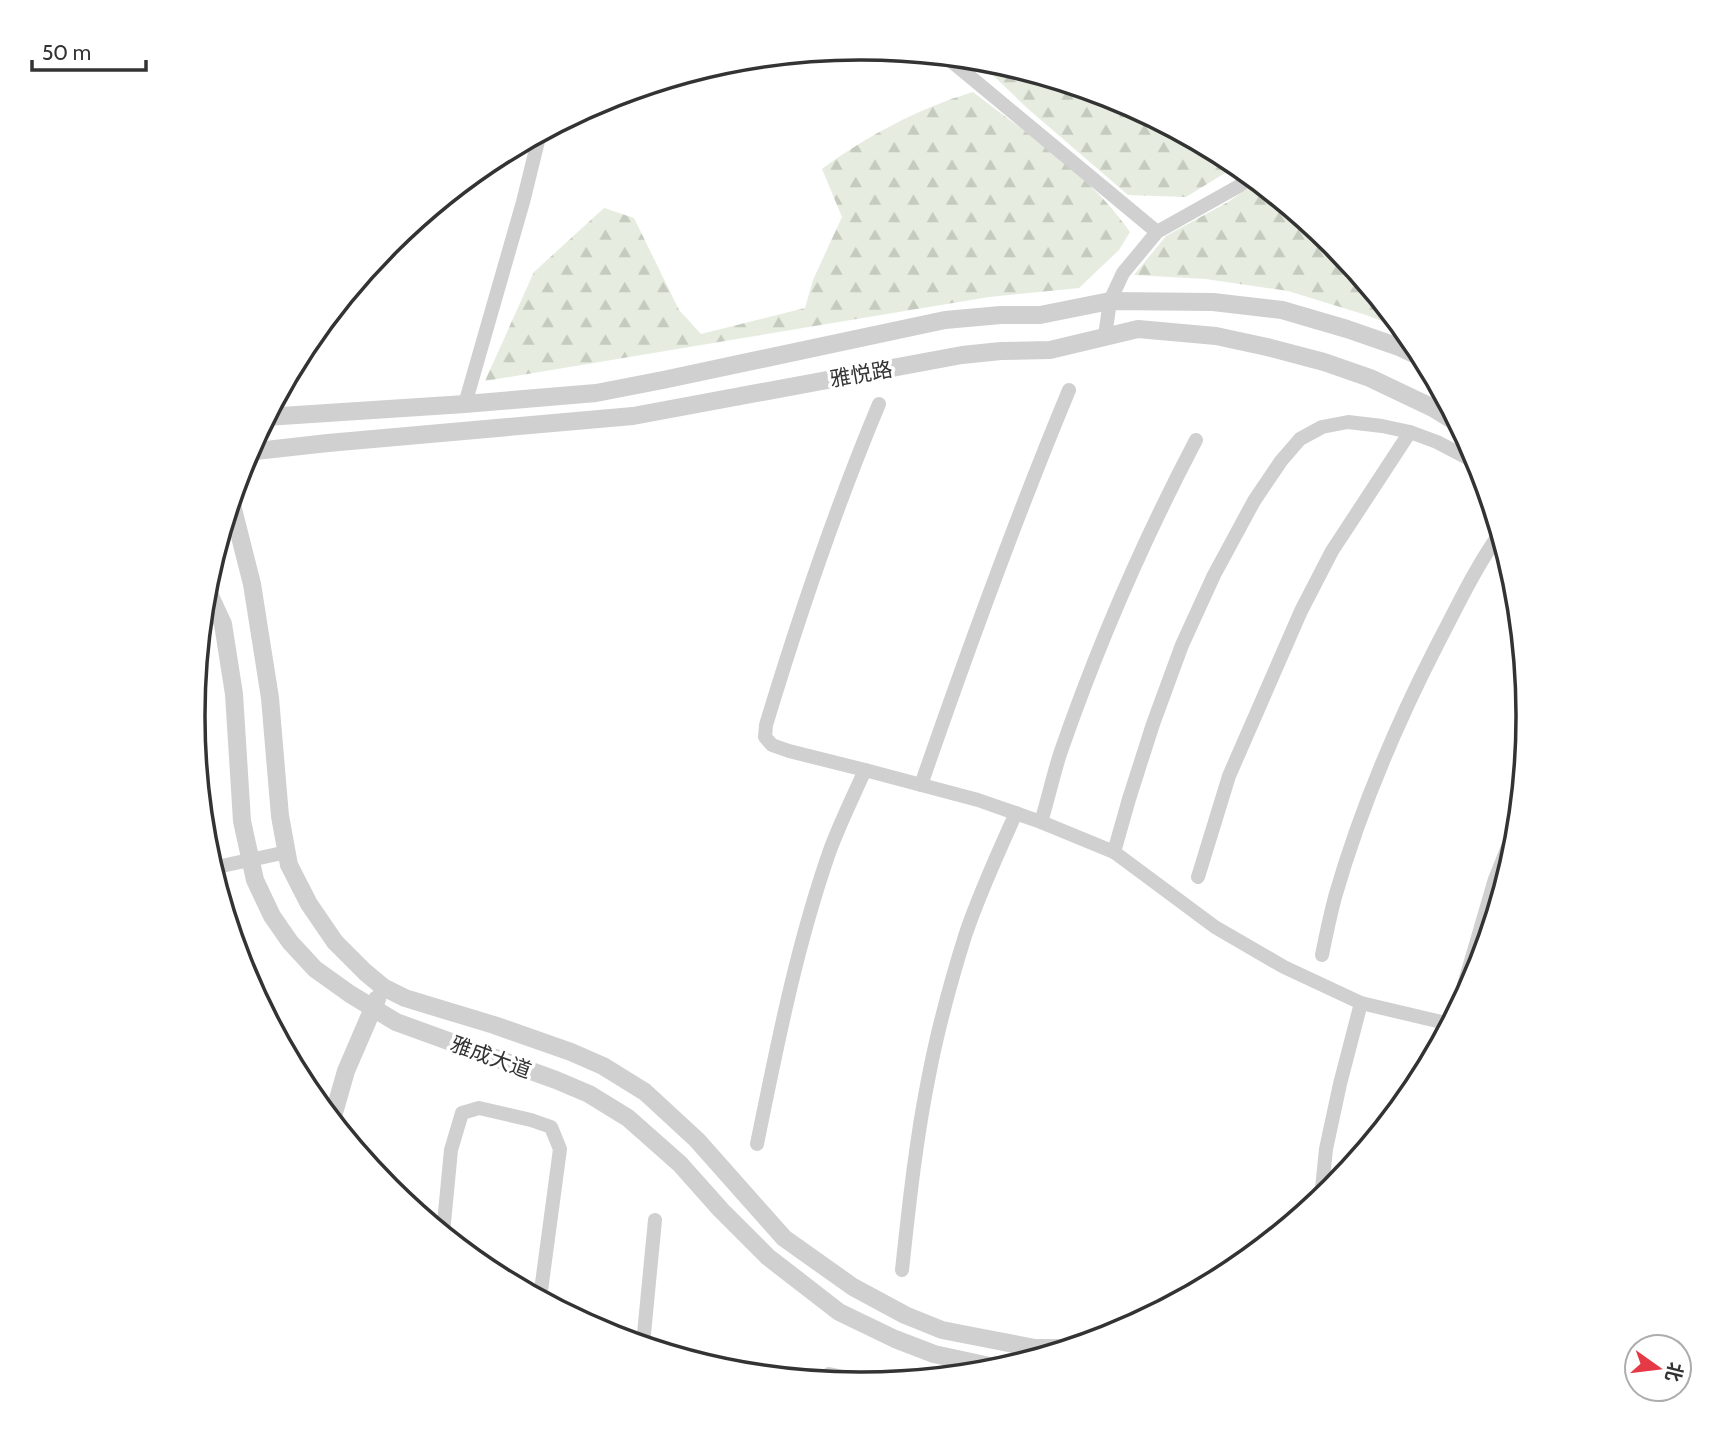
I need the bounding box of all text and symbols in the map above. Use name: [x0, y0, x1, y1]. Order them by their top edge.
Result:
scale bar: [32, 28, 145, 72]
text: 50 m: [42, 40, 91, 65]
street label: 雅悦路: [828, 356, 894, 392]
street label: 雅成大道: [447, 1031, 535, 1083]
north arrow: [1623, 1333, 1693, 1403]
text: 北: [1661, 1360, 1687, 1384]

